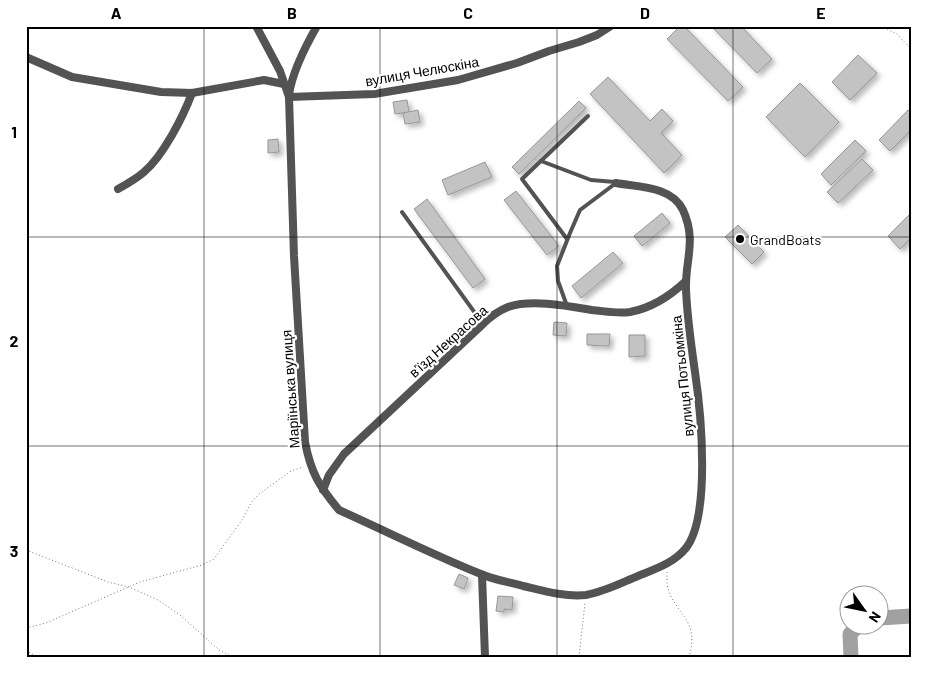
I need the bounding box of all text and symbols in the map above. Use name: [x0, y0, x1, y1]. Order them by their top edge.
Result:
text: A: [111, 3, 122, 22]
text: B: [287, 3, 297, 22]
text: C: [463, 3, 473, 22]
text: D: [640, 3, 650, 22]
text: E: [816, 3, 826, 22]
street label: вулиця Челюскіна: [364, 53, 480, 89]
text: 1: [11, 122, 17, 141]
place label: GrandBoats: [750, 231, 821, 248]
marker: GrandBoats: [734, 233, 746, 245]
street label: в'їзд Некрасова: [405, 301, 491, 381]
street label: вулиця Потьомкіна: [667, 314, 697, 437]
street label: Маріїнська вулиця: [277, 329, 303, 449]
text: 2: [10, 331, 19, 350]
text: 3: [10, 541, 18, 560]
north arrow: [840, 586, 890, 636]
text: N: [866, 609, 885, 626]

